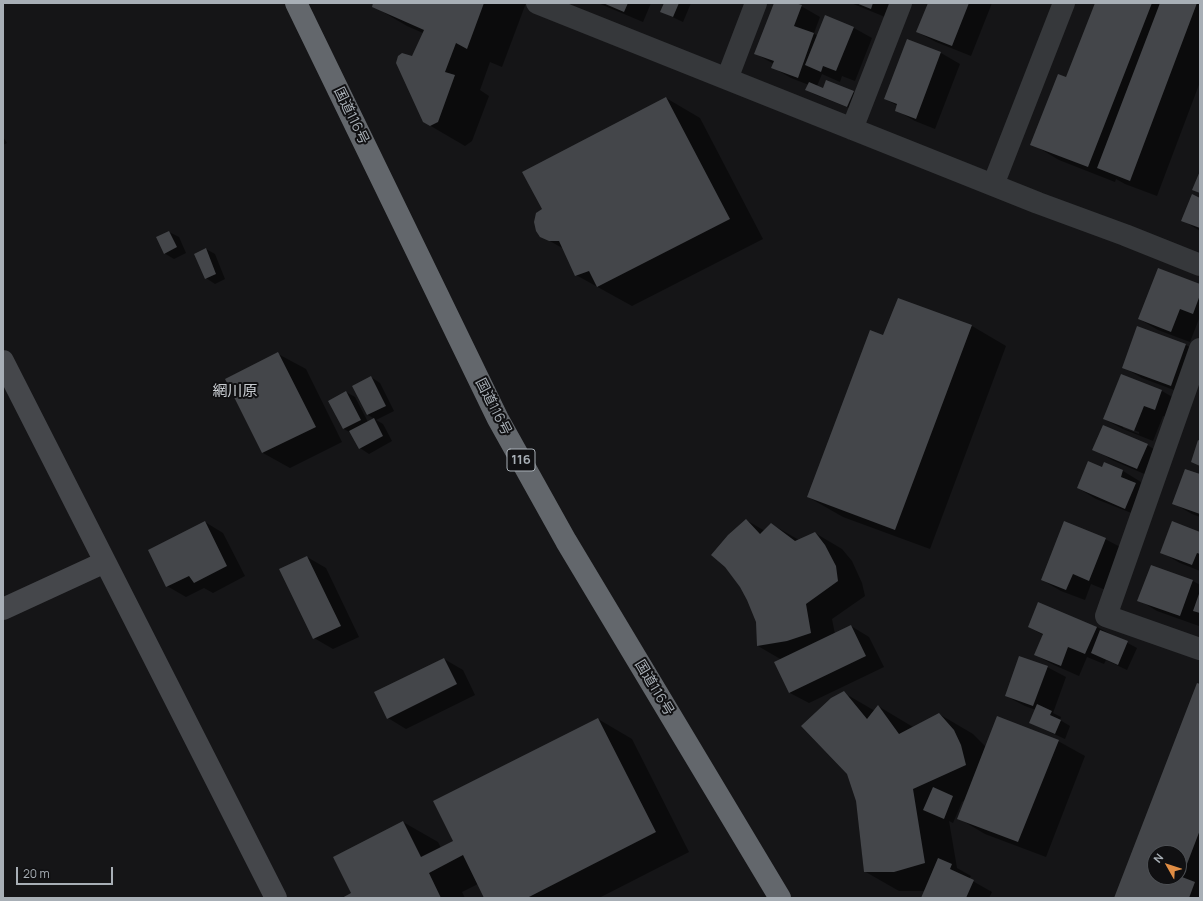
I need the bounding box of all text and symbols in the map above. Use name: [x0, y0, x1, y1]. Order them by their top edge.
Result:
street label: 国道116号: [330, 85, 372, 147]
street label: 国道116号: [472, 376, 514, 438]
district label: 網川原: [213, 383, 257, 401]
road number: 116: [507, 449, 535, 471]
street label: 国道116号: [631, 657, 677, 719]
north arrow: [1147, 845, 1187, 885]
text: N: [1150, 850, 1166, 866]
scale bar: [18, 859, 115, 885]
text: 20 m: [23, 865, 50, 882]

